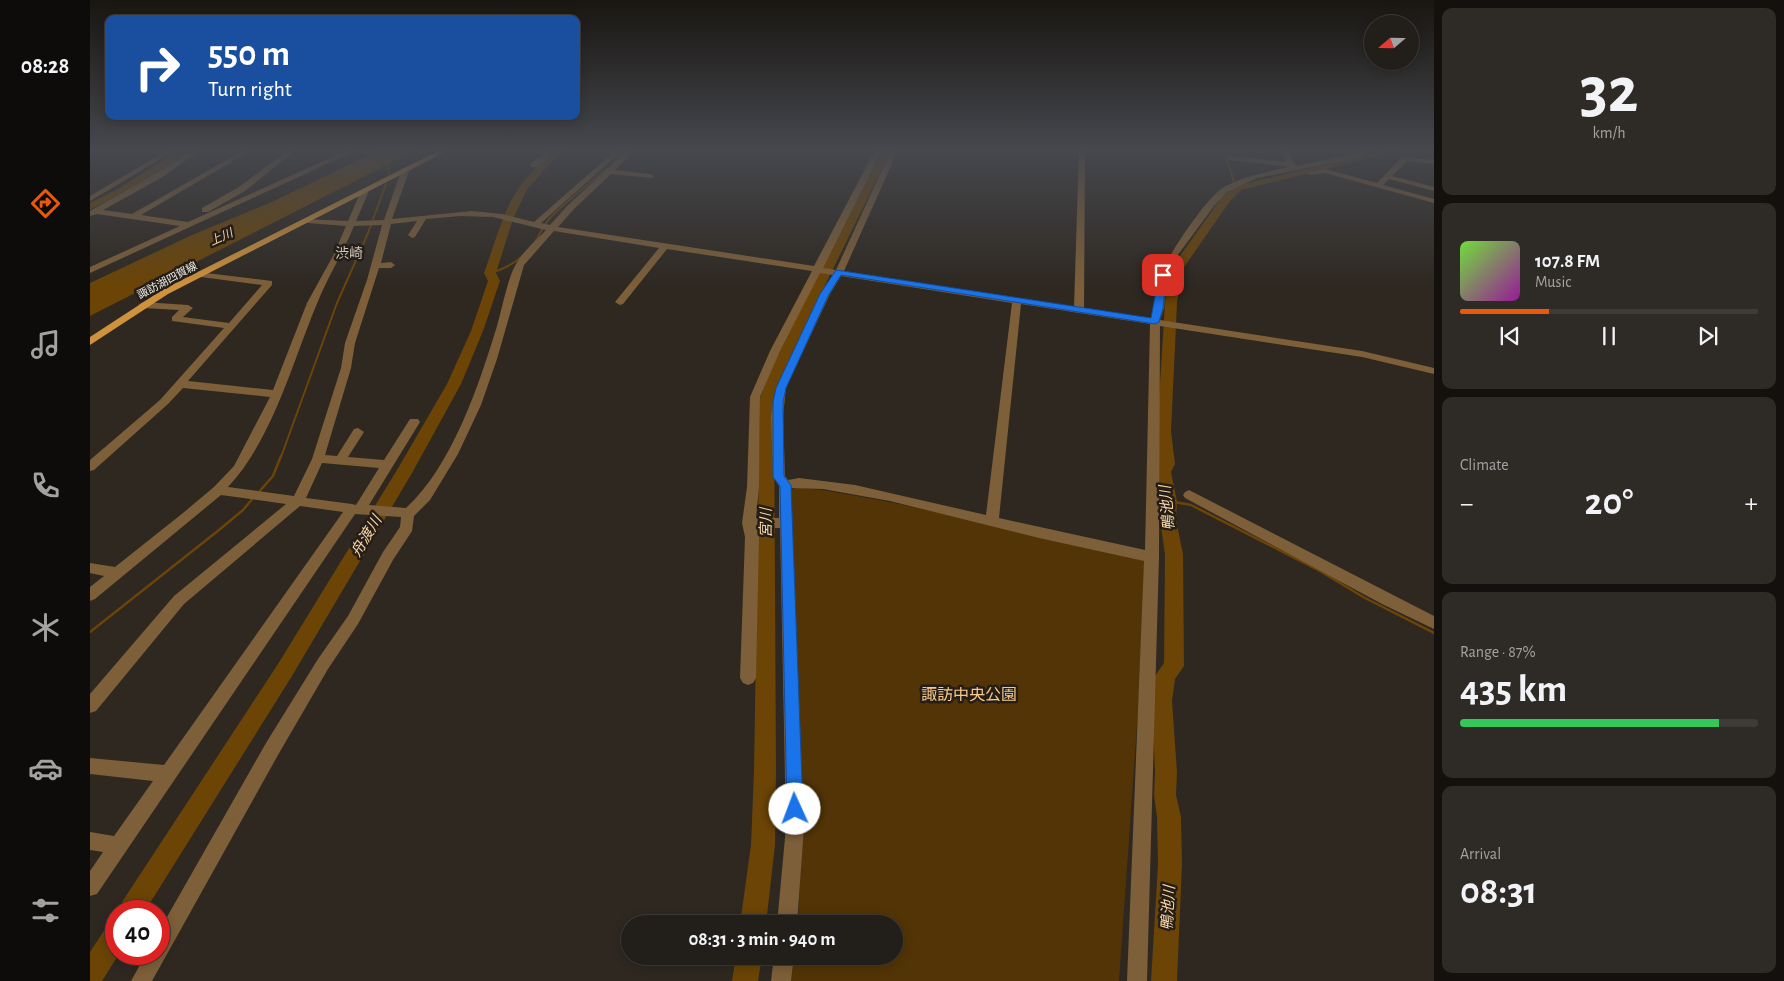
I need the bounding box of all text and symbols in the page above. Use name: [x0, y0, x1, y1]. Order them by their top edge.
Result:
north arrow: [1364, 15, 1419, 70]
map controls: [1364, 15, 1419, 70]
icon: right: [125, 35, 190, 100]
text: 550 m: [208, 37, 290, 72]
text: 08:28: [21, 55, 69, 77]
text: 32: [1580, 59, 1638, 124]
text: Turn right: [208, 78, 292, 100]
text: km/h: [1592, 125, 1626, 141]
icon: directions: [28, 186, 63, 221]
water label: 上川: [208, 226, 236, 247]
district label: 渋崎: [335, 246, 363, 261]
text: 107.8 FM: [1535, 252, 1600, 271]
pin: [1142, 254, 1184, 296]
street label: 諏訪湖四賀線: [135, 259, 199, 301]
icon: arrive: [1149, 261, 1177, 289]
text: Music: [1535, 274, 1571, 290]
icon: previous: [1496, 322, 1524, 350]
icon: pause: [1595, 322, 1623, 350]
icon: next: [1694, 322, 1722, 350]
icon: music: [28, 327, 63, 362]
text: Climate: [1460, 457, 1509, 473]
icon: phone: [28, 468, 63, 503]
water label: 鴨池川: [1157, 483, 1177, 531]
text: 20°: [1585, 484, 1633, 522]
text: −: [1460, 490, 1473, 518]
text: +: [1745, 490, 1758, 518]
water label: 宮川: [758, 506, 774, 538]
water label: 舟渡川: [348, 511, 385, 559]
icon: climate: [28, 610, 63, 645]
text: Range · 87%: [1460, 644, 1536, 660]
text: 435 km: [1460, 671, 1567, 709]
park label: 諏訪中央公園: [921, 686, 1017, 703]
icon: car: [28, 751, 63, 786]
position arrow: [768, 782, 820, 834]
text: Arrival: [1460, 846, 1501, 862]
text: 08:31: [1460, 873, 1537, 911]
water label: 鴨池川: [1159, 883, 1177, 931]
icon: filters: [28, 893, 63, 928]
speed limit sign: 40: [105, 900, 170, 965]
text: 08:31 · 3 min · 940 m: [688, 930, 836, 949]

